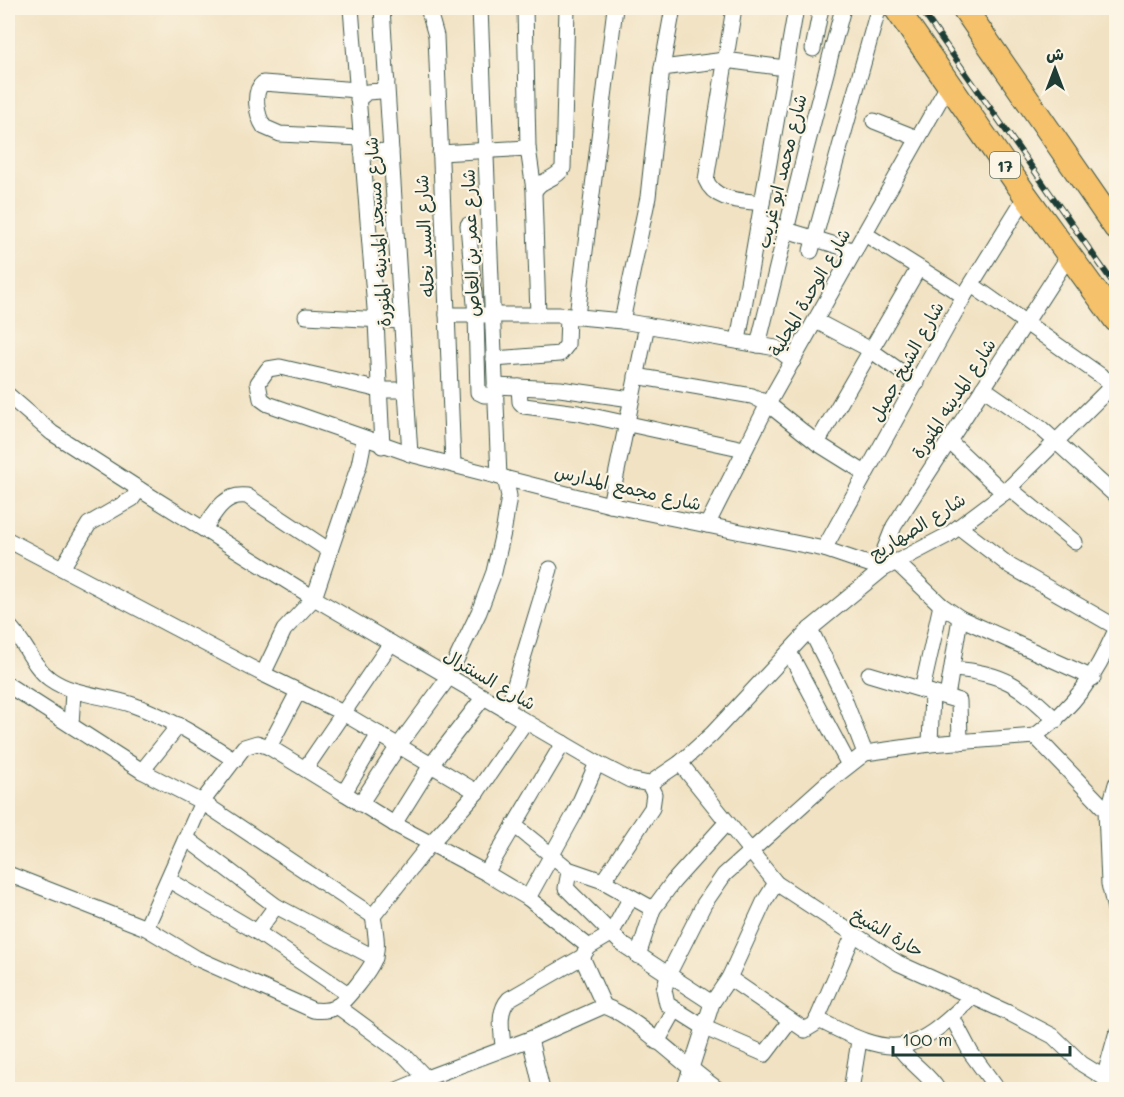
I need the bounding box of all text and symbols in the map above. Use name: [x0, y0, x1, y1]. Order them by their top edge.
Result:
north arrow: [1025, 39, 1085, 99]
text: ش: [1046, 43, 1064, 64]
street label: شارع محمد ابو غريب: [750, 91, 813, 251]
street label: شارع مسجد المدينه المنورة: [358, 136, 397, 328]
road number: 17: [990, 152, 1020, 178]
street label: شارع عمر بن العاص: [455, 169, 486, 317]
street label: شارع السيد نحله: [409, 174, 440, 298]
street label: شارع الوحدة المحلية: [763, 224, 856, 361]
street label: شارع الشيخ جميل: [863, 297, 950, 426]
street label: شارع المدينه المنورة: [905, 333, 1002, 463]
street label: شارع مجمع المدارس: [552, 458, 704, 518]
street label: شارع الصهاريج: [864, 487, 970, 566]
street label: شارع السنترال: [439, 643, 541, 716]
street label: حارة الشيخ: [847, 902, 929, 963]
scale bar: [893, 1019, 1070, 1057]
text: 100 m: [902, 1027, 952, 1051]

